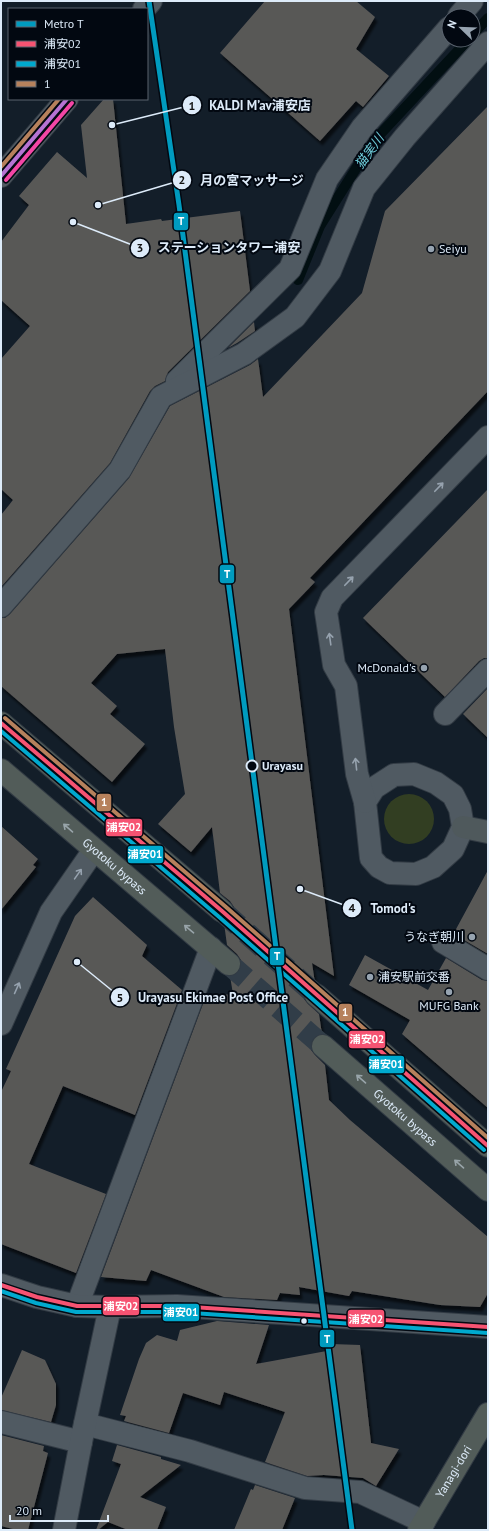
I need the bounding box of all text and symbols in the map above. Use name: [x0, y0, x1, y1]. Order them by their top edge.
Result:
legend: [8, 8, 148, 100]
north arrow: [441, 8, 481, 48]
text: Metro T: [44, 16, 84, 31]
text: N: [444, 18, 460, 30]
text: 浦安02: [44, 36, 81, 51]
text: 浦安01: [44, 56, 81, 71]
text: 1: [44, 76, 51, 91]
callout: KALDI M’av浦安店: [182, 93, 319, 118]
text: KALDI M’av浦安店: [209, 97, 311, 114]
text: 1: [189, 98, 195, 113]
water label: 猫実川: [351, 129, 389, 172]
callout: 月の宮マッサージ: [172, 168, 312, 193]
text: 2: [179, 172, 185, 187]
text: 月の宮マッサージ: [200, 172, 304, 189]
line badge: T: [173, 212, 189, 231]
text: T: [178, 214, 185, 228]
callout: ステーションタワー浦安: [130, 235, 309, 260]
text: ステーションタワー浦安: [158, 239, 300, 256]
text: 3: [137, 240, 143, 255]
place label: Seiyu: [439, 241, 467, 256]
marker: Seiyu: [426, 244, 436, 254]
one-way arrow: [435, 482, 444, 492]
line badge: T: [219, 564, 235, 584]
text: T: [224, 567, 231, 581]
one-way arrow: [344, 576, 354, 586]
one-way arrow: [326, 633, 334, 646]
place label: McDonald's: [357, 660, 416, 675]
marker: McDonald's: [419, 663, 429, 673]
place label: Urayasu: [262, 758, 303, 773]
one-way arrow: [352, 758, 359, 771]
marker: Urayasu: [245, 759, 259, 773]
line badge: 1: [96, 793, 112, 812]
text: 1: [101, 795, 107, 809]
line badge: 浦安02: [105, 818, 143, 837]
text: 浦安02: [107, 820, 141, 834]
one-way arrow: [63, 823, 73, 832]
street label: Gyotoku bypass: [80, 835, 150, 898]
line badge: 浦安01: [127, 845, 164, 864]
text: 浦安01: [128, 847, 162, 861]
one-way arrow: [74, 869, 82, 880]
callout: Tomod's: [342, 896, 423, 921]
text: 4: [349, 900, 356, 915]
text: Tomod's: [371, 900, 416, 917]
one-way arrow: [183, 925, 194, 934]
place label: うなぎ朝川: [404, 929, 464, 944]
marker: うなぎ朝川: [467, 932, 477, 942]
line badge: T: [269, 947, 285, 966]
text: T: [274, 949, 281, 963]
place label: 浦安駅前交番: [378, 969, 450, 984]
marker: 浦安駅前交番: [365, 972, 375, 982]
one-way arrow: [14, 983, 21, 995]
callout: Urayasu Ekimae Post Office: [110, 985, 297, 1010]
marker: MUFG Bank: [444, 987, 454, 997]
text: Urayasu Ekimae Post Office: [138, 989, 289, 1006]
text: 5: [117, 990, 123, 1005]
place label: MUFG Bank: [419, 998, 479, 1013]
line badge: 1: [338, 1003, 353, 1022]
text: 1: [342, 1005, 348, 1019]
line badge: 浦安02: [348, 1030, 386, 1049]
text: 浦安02: [350, 1032, 384, 1046]
line badge: 浦安01: [368, 1055, 405, 1074]
text: 浦安01: [369, 1057, 403, 1071]
one-way arrow: [356, 1074, 366, 1083]
street label: Gyotoku bypass: [371, 1085, 440, 1149]
one-way arrow: [453, 1160, 464, 1169]
line badge: 浦安02: [102, 1296, 140, 1316]
text: 浦安02: [104, 1299, 138, 1313]
line badge: 浦安01: [162, 1303, 200, 1322]
text: 浦安01: [164, 1305, 198, 1319]
line badge: 浦安02: [347, 1309, 385, 1328]
text: 浦安02: [349, 1312, 383, 1326]
unlabelled marker: [299, 1316, 309, 1326]
line badge: T: [319, 1329, 335, 1348]
text: T: [324, 1332, 331, 1346]
street label: Yanagi-dori: [432, 1442, 475, 1500]
scale bar: [10, 1497, 108, 1523]
text: 20 m: [16, 1503, 42, 1518]

